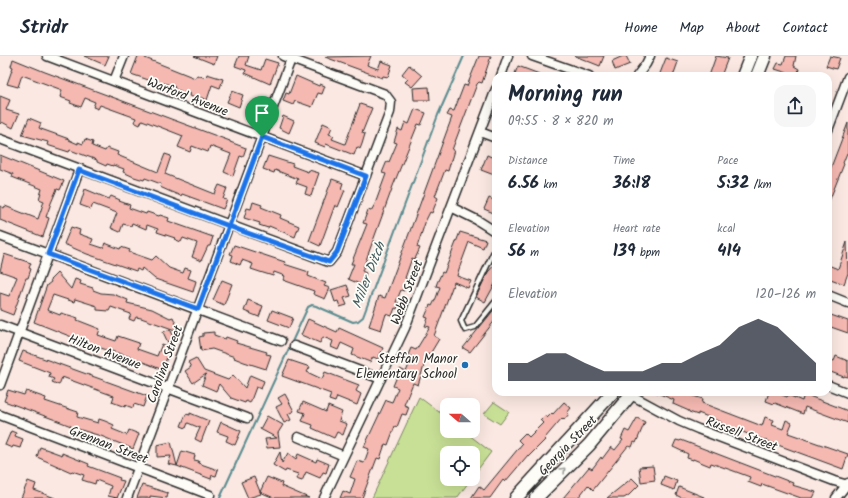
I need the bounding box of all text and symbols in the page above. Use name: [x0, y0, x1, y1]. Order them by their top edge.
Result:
text: Stridr: [20, 13, 68, 43]
text: Home: [624, 17, 658, 39]
text: Map: [680, 17, 704, 39]
text: About: [726, 17, 760, 39]
text: Contact: [782, 17, 828, 39]
street label: Warford Avenue: [144, 72, 231, 123]
text: Morning run: [508, 78, 623, 113]
button: share: [774, 85, 816, 127]
pin: [245, 96, 279, 137]
icon: arrive: [251, 102, 273, 124]
text: 09:55 · 8 × 820 m: [508, 111, 614, 132]
text: Distance: [508, 152, 548, 170]
text: Time: [613, 152, 635, 170]
text: Pace: [717, 152, 738, 170]
text: 6.56: [508, 170, 539, 197]
text: 36:18: [613, 170, 651, 197]
text: 5:32: [717, 170, 749, 197]
text: km: [539, 176, 557, 194]
text: /km: [749, 176, 772, 194]
text: Elevation: [508, 220, 550, 238]
text: Heart rate: [613, 220, 660, 238]
text: kcal: [717, 220, 735, 238]
water label: Miller Ditch: [346, 238, 392, 312]
text: 56: [508, 238, 526, 265]
text: 139: [613, 238, 636, 265]
text: 414: [717, 238, 741, 265]
text: m: [526, 244, 539, 262]
text: bpm: [636, 244, 660, 262]
street label: Webb Street: [385, 256, 430, 328]
text: Elevation: [508, 284, 557, 305]
text: 120–126 m: [756, 284, 816, 305]
street label: Carolina Street: [142, 322, 190, 406]
street label: Hilton Avenue: [65, 329, 144, 376]
place label: Steffan Manor Elementary School: [356, 349, 458, 385]
marker: Steffan Manor Elementary School: [460, 360, 470, 370]
north arrow: [440, 398, 480, 438]
map controls: [440, 398, 480, 486]
street label: Georgia Street: [534, 410, 603, 481]
street label: Russell Street: [703, 411, 781, 458]
street label: Grennan Street: [66, 421, 152, 470]
button: locate: [440, 446, 480, 486]
one-way arrow: [558, 467, 566, 475]

